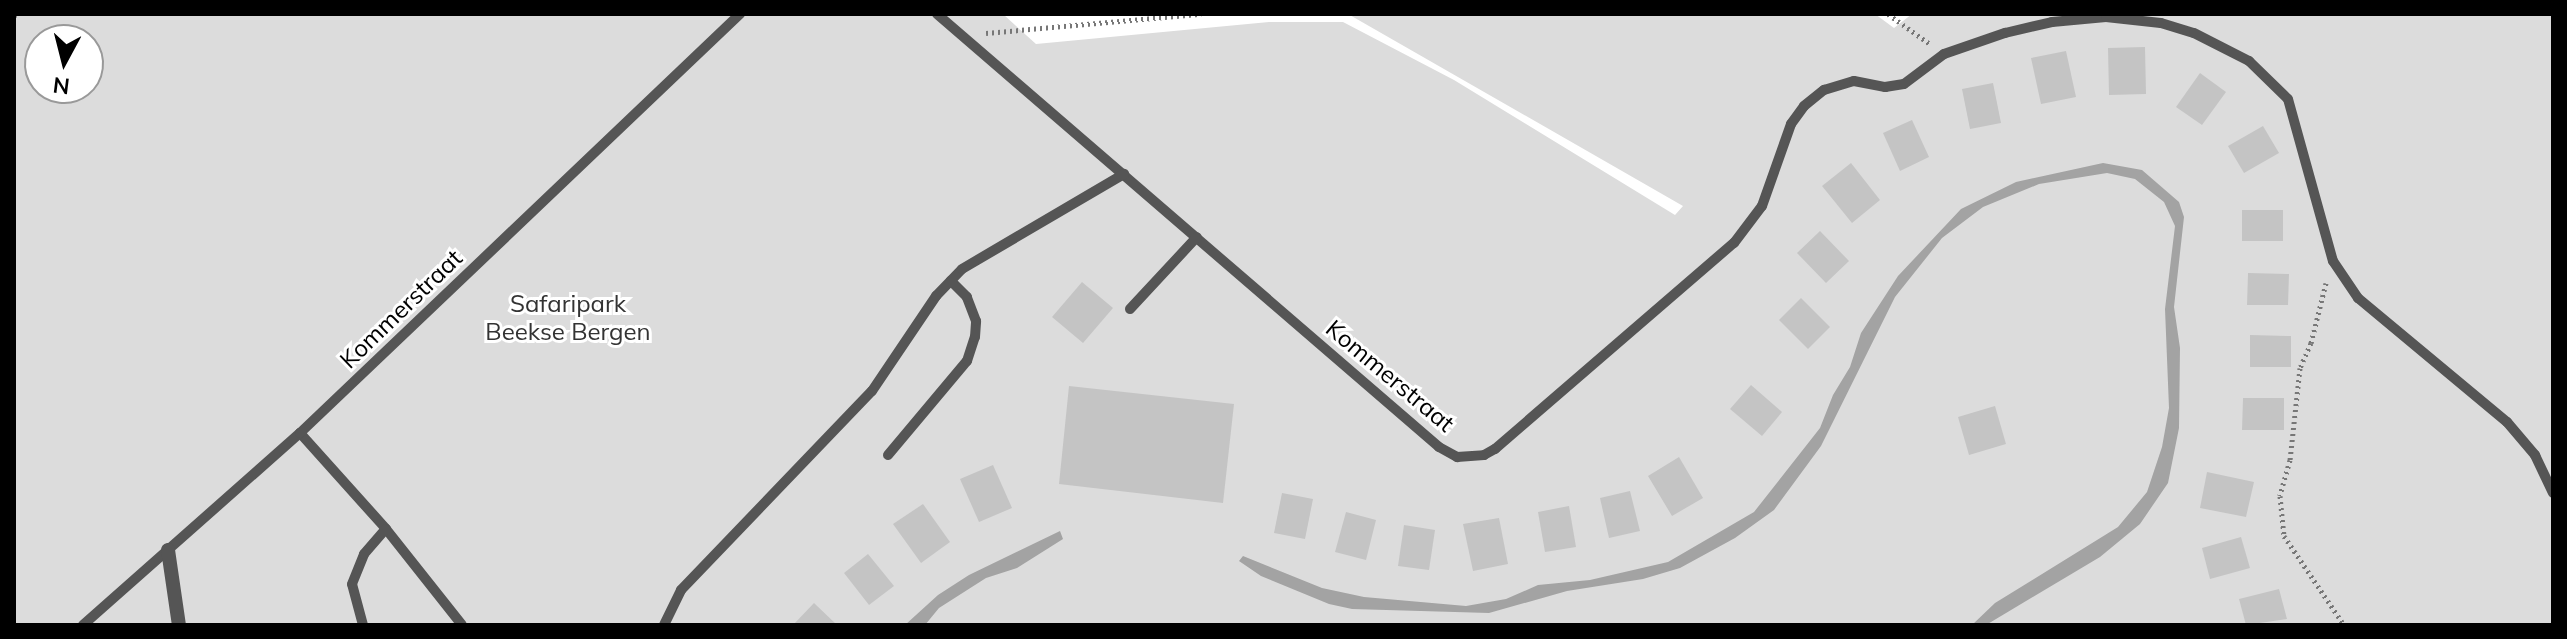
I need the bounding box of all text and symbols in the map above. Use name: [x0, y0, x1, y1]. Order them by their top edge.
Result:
north arrow: [24, 24, 104, 104]
text: N: [51, 71, 71, 101]
street label: Kommerstraat: [334, 244, 468, 374]
park label: Safaripark Beekse Bergen: [485, 290, 651, 346]
street label: Kommerstraat: [1320, 314, 1460, 438]

